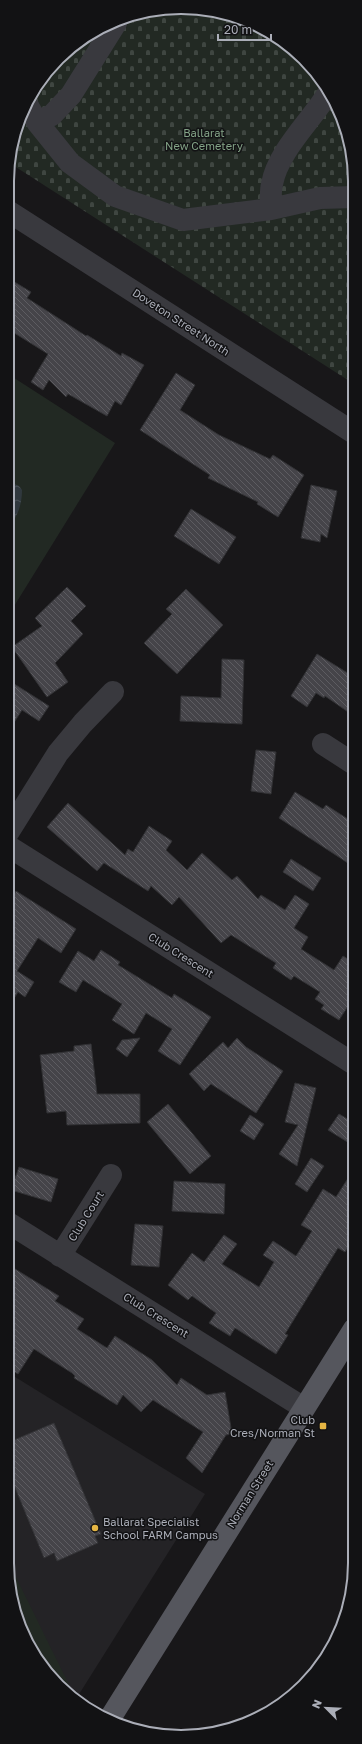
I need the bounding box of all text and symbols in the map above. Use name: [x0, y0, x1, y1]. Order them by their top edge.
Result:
scale bar: [218, 16, 271, 42]
text: 20 m: [224, 22, 252, 37]
park label: Ballarat New Cemetery: [165, 126, 243, 152]
street label: Doveton Street North: [130, 285, 232, 358]
street label: Club Crescent: [146, 929, 216, 980]
street label: Club Court: [65, 1188, 106, 1243]
street label: Club Crescent: [121, 1289, 191, 1340]
place label: Club Cres/Norman St: [230, 1413, 315, 1439]
marker: Club Cres/Norman St: [318, 1421, 328, 1431]
street label: Norman Street: [224, 1458, 276, 1530]
place label: Ballarat Specialist School FARM Campus: [103, 1515, 218, 1541]
marker: Ballarat Specialist School FARM Campus: [90, 1523, 100, 1533]
north arrow: [306, 1688, 346, 1728]
text: N: [309, 1697, 324, 1710]

